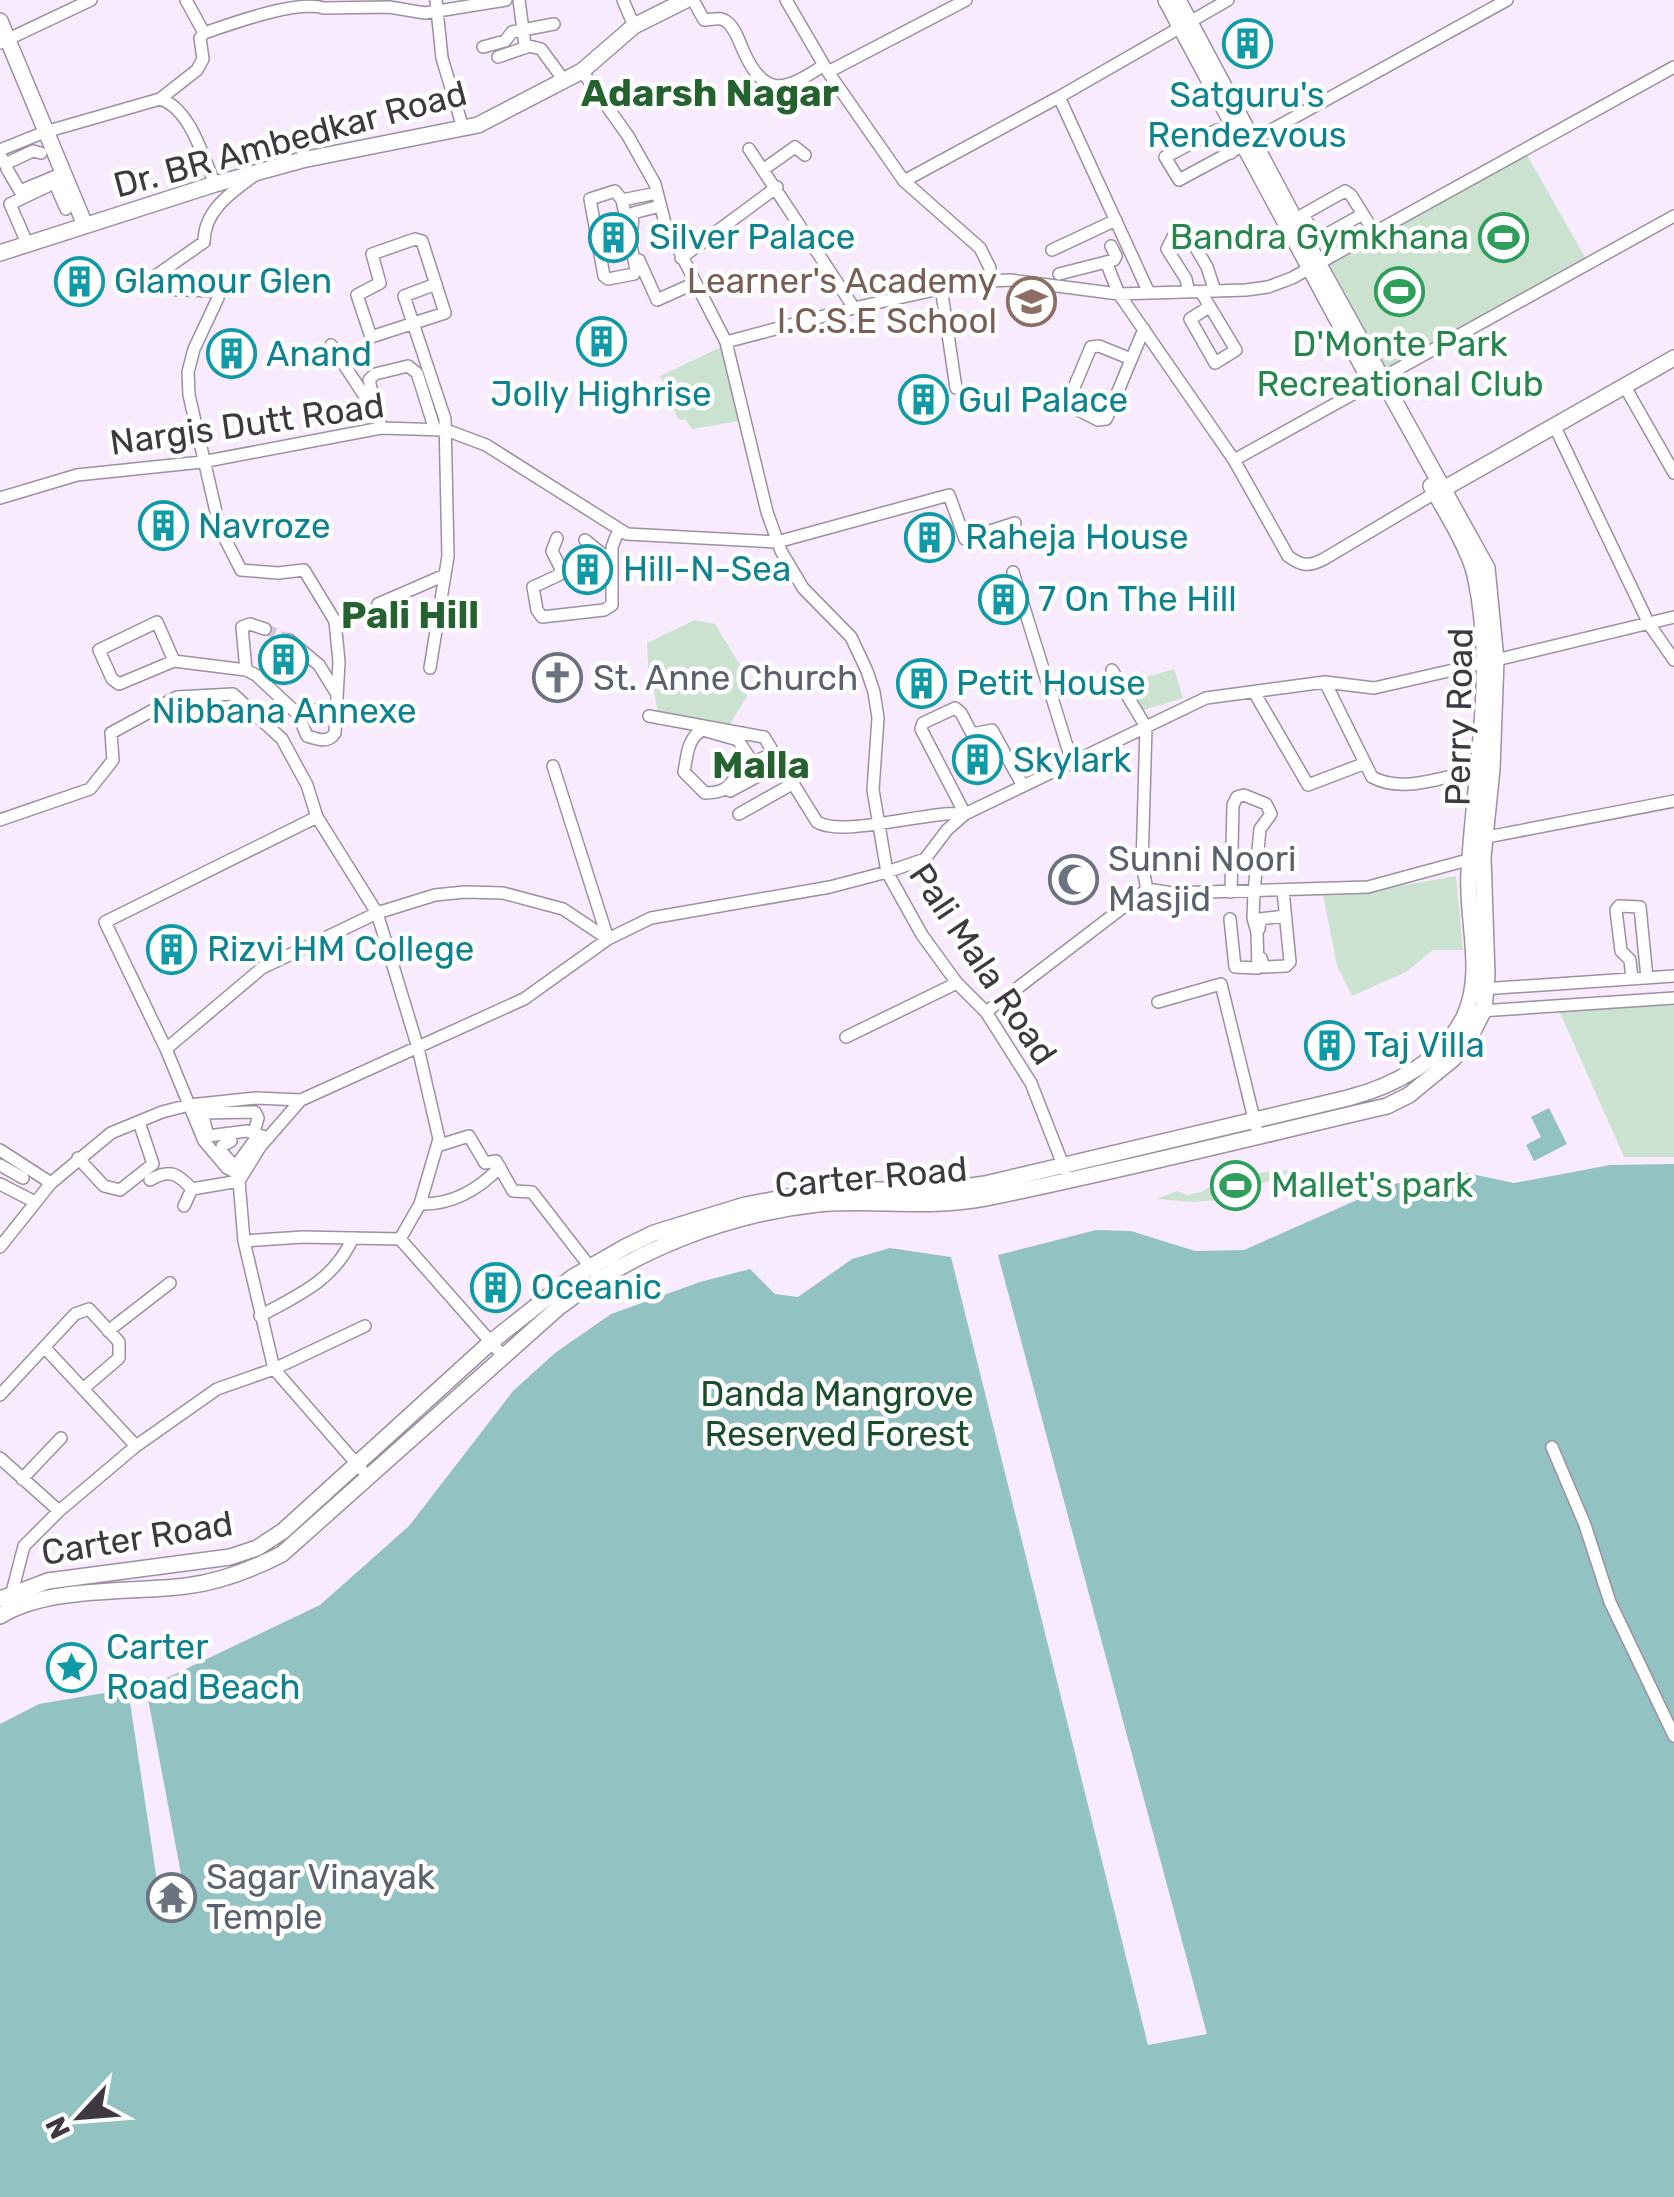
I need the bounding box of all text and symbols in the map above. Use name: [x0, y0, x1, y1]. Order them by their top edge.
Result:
building icon: Satguru's Rendezvous: [1221, 17, 1273, 69]
district label: Adarsh Nagar: [581, 70, 839, 116]
street label: Dr. BR Ambedkar Road: [109, 72, 471, 206]
place label: Satguru's Rendezvous: [1147, 74, 1347, 156]
building icon: Silver Palace: [588, 211, 640, 263]
sports icon: Bandra Gymkhana: [1478, 211, 1530, 263]
place label: Silver Palace: [649, 216, 855, 258]
place label: Bandra Gymkhana: [1170, 216, 1469, 258]
building icon: Glamour Glen: [53, 255, 105, 307]
place label: Glamour Glen: [114, 260, 332, 302]
place label: Learner's Academy I.C.S.E School: [687, 260, 997, 342]
sports icon: D'Monte Park Recreational Club: [1374, 266, 1426, 318]
school or university icon: Learner's Academy I.C.S.E School: [1006, 275, 1058, 327]
building icon: Jolly Highrise: [575, 316, 627, 368]
place label: D'Monte Park Recreational Club: [1257, 323, 1543, 405]
building icon: Anand: [205, 328, 257, 380]
place label: Anand: [266, 333, 372, 375]
place label: Jolly Highrise: [490, 373, 712, 415]
building icon: Gul Palace: [897, 374, 949, 426]
place label: Gul Palace: [958, 379, 1128, 421]
street label: Nargis Dutt Road: [107, 384, 387, 464]
building icon: Navroze: [137, 500, 189, 552]
place label: Navroze: [198, 505, 331, 547]
building icon: Raheja House: [904, 511, 956, 563]
place label: Raheja House: [965, 516, 1189, 558]
building icon: Hill-N-Sea: [562, 543, 614, 595]
place label: Hill-N-Sea: [623, 548, 791, 590]
building icon: 7 On The Hill: [977, 573, 1029, 625]
place label: 7 On The Hill: [1038, 578, 1237, 620]
district label: Pali Hill: [341, 592, 479, 638]
street label: Perry Road: [1436, 627, 1482, 807]
building icon: Nibbana Annexe: [258, 633, 310, 685]
church icon: St. Anne Church: [532, 652, 584, 704]
place label: St. Anne Church: [593, 657, 858, 699]
building icon: Petit House: [895, 657, 947, 709]
place label: Petit House: [956, 662, 1146, 704]
place label: Nibbana Annexe: [152, 690, 417, 732]
building icon: Skylark: [952, 734, 1004, 786]
place label: Skylark: [1013, 739, 1131, 781]
district label: Malla: [712, 742, 810, 788]
place label: Sunni Noori Masjid: [1108, 838, 1297, 920]
mosque icon: Sunni Noori Masjid: [1047, 853, 1099, 905]
street label: Pali Mala Road: [900, 855, 1066, 1073]
building icon: Rizvi HM College: [146, 923, 198, 975]
place label: Rizvi HM College: [207, 928, 474, 970]
building icon: Taj Villa: [1303, 1019, 1355, 1071]
place label: Taj Villa: [1364, 1024, 1485, 1066]
street label: Carter Road: [773, 1148, 969, 1206]
sports icon: Mallet's park: [1210, 1159, 1262, 1211]
place label: Mallet's park: [1271, 1164, 1473, 1206]
building icon: Oceanic: [470, 1261, 522, 1313]
place label: Oceanic: [531, 1266, 662, 1308]
park label: Danda Mangrove Reserved Forest: [700, 1373, 974, 1455]
street label: Carter Road: [38, 1502, 236, 1574]
place label: Carter Road Beach: [106, 1626, 300, 1708]
place icon: Carter Road Beach: [45, 1641, 97, 1693]
place label: Sagar Vinayak Temple: [206, 1856, 435, 1938]
temple icon: Sagar Vinayak Temple: [145, 1871, 197, 1923]
north arrow: [30, 2067, 130, 2167]
text: N: [39, 2111, 77, 2144]

